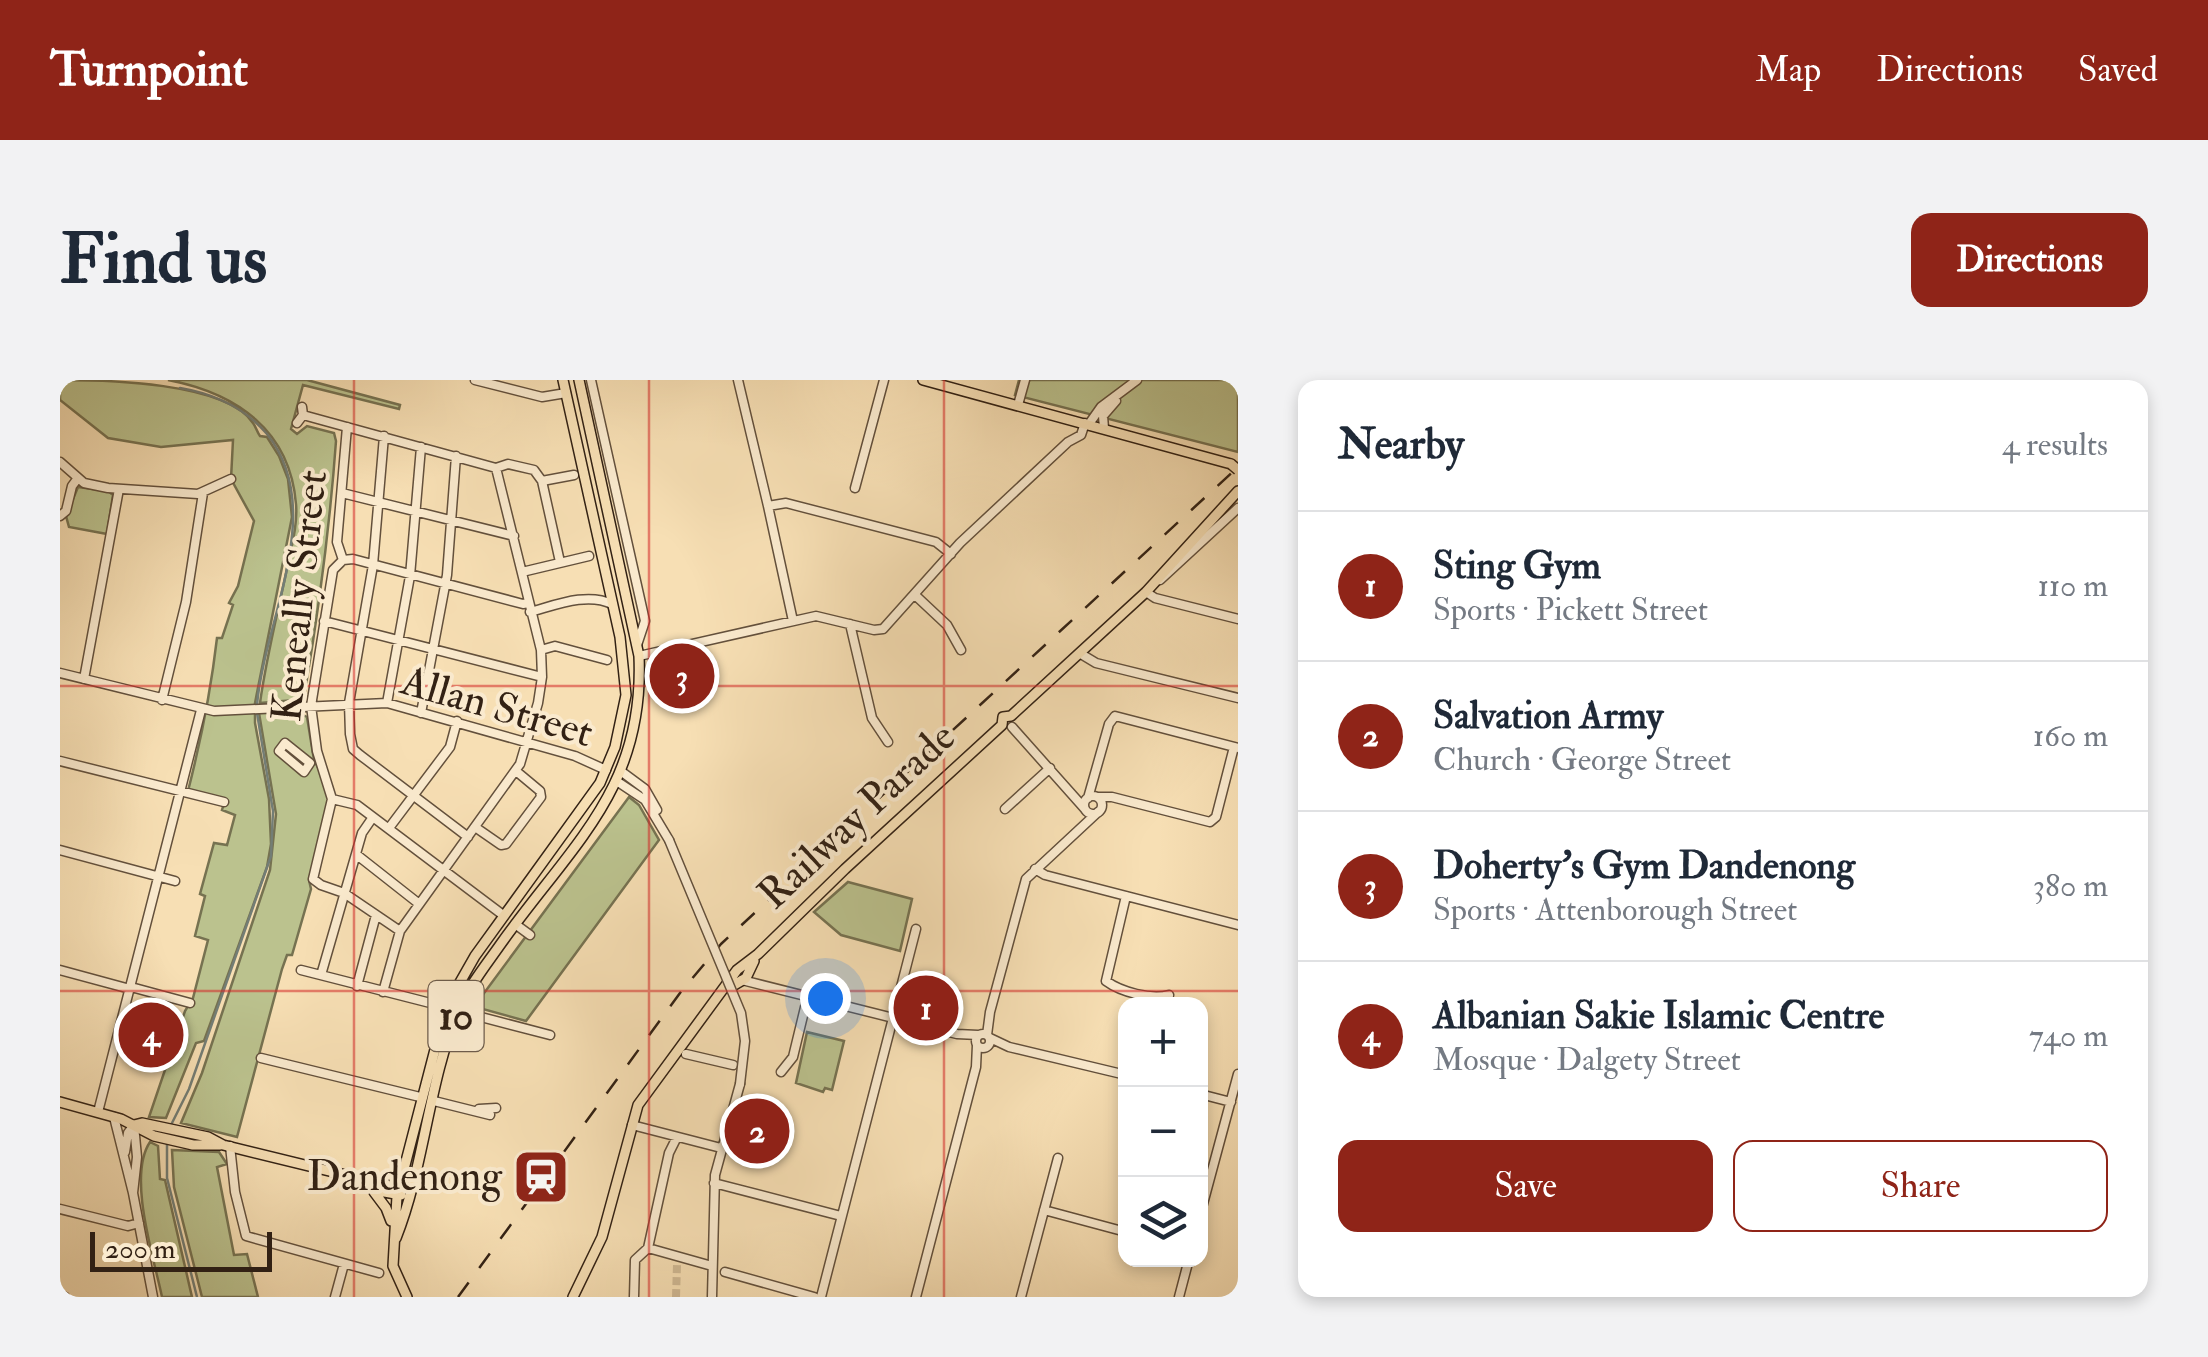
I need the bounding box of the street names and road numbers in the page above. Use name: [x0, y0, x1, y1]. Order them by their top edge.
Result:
street label: Keneally Street: [261, 468, 339, 724]
street label: Allan Street: [394, 655, 599, 759]
street label: Railway Parade: [748, 711, 966, 921]
road number: 10: [428, 981, 484, 1051]

